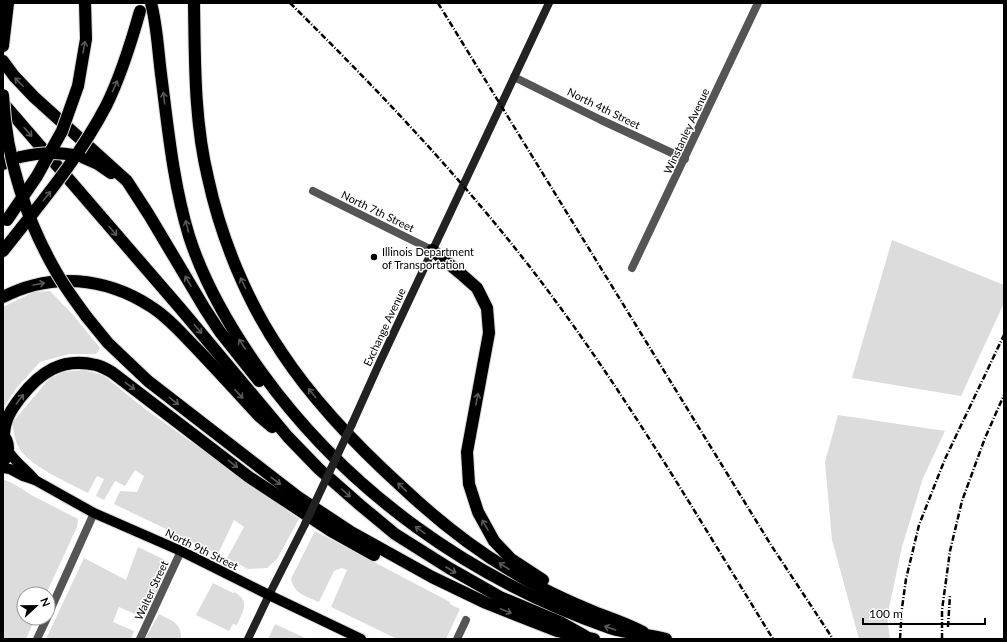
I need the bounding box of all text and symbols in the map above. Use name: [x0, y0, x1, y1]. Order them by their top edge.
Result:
one-way arrow: [80, 41, 88, 54]
one-way arrow: [14, 77, 24, 87]
one-way arrow: [111, 80, 119, 92]
street label: North 4th Street: [565, 85, 643, 131]
street label: Winstanley Avenue: [660, 86, 712, 176]
one-way arrow: [160, 92, 168, 105]
one-way arrow: [24, 127, 33, 138]
street label: North 7th Street: [339, 188, 417, 234]
one-way arrow: [42, 191, 51, 202]
one-way arrow: [183, 220, 190, 233]
one-way arrow: [109, 226, 118, 236]
place label: Illinois Department of Transportation: [382, 245, 474, 271]
marker: Illinois Department of Transportation: [369, 252, 379, 262]
one-way arrow: [184, 275, 192, 287]
one-way arrow: [239, 277, 246, 289]
one-way arrow: [33, 280, 46, 288]
street label: Exchange Avenue: [360, 286, 408, 368]
one-way arrow: [194, 324, 203, 335]
one-way arrow: [237, 338, 246, 349]
one-way arrow: [124, 381, 135, 390]
one-way arrow: [308, 387, 317, 398]
one-way arrow: [235, 389, 244, 400]
one-way arrow: [473, 393, 481, 406]
one-way arrow: [15, 394, 24, 405]
one-way arrow: [168, 397, 179, 405]
one-way arrow: [228, 460, 239, 469]
one-way arrow: [271, 476, 282, 485]
one-way arrow: [397, 483, 407, 492]
one-way arrow: [341, 489, 352, 498]
one-way arrow: [480, 519, 488, 531]
street label: North 9th Street: [163, 526, 241, 572]
one-way arrow: [415, 526, 426, 534]
street label: Walter Street: [132, 558, 170, 622]
one-way arrow: [498, 562, 510, 570]
one-way arrow: [445, 566, 457, 574]
north arrow: [16, 586, 56, 626]
text: N: [38, 596, 53, 608]
scale bar: [863, 600, 985, 626]
text: 100 m: [869, 606, 903, 621]
one-way arrow: [499, 608, 511, 615]
one-way arrow: [604, 623, 616, 631]

